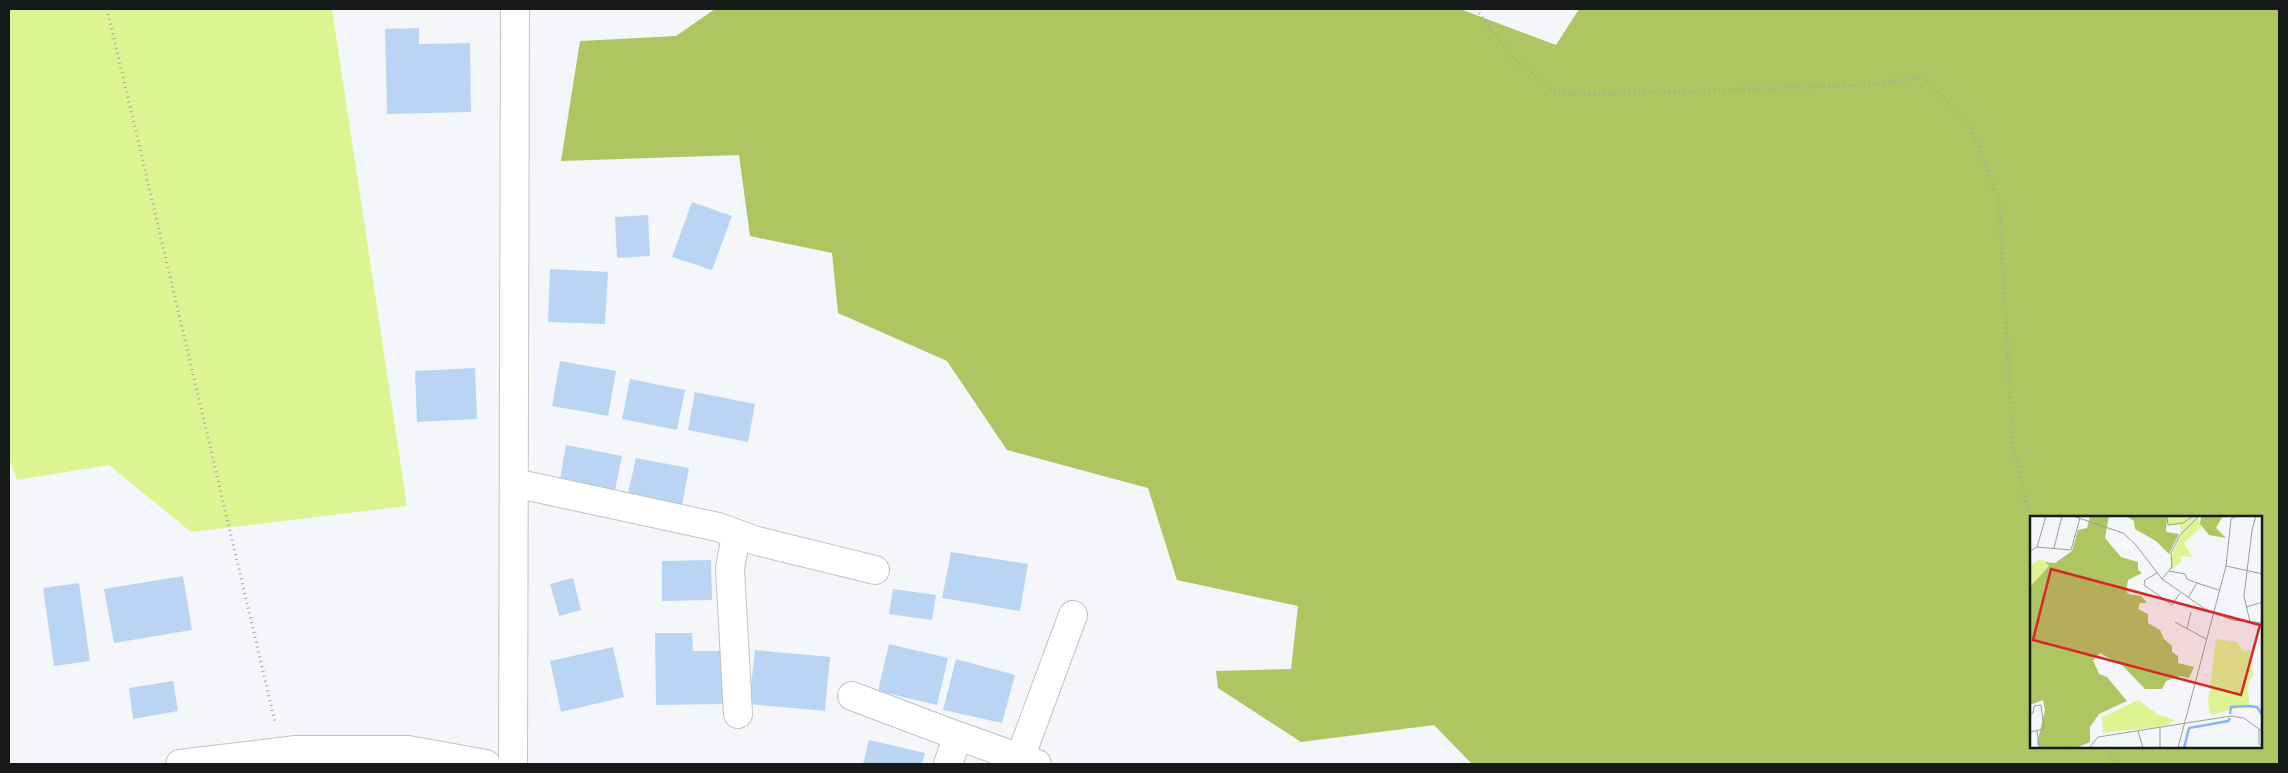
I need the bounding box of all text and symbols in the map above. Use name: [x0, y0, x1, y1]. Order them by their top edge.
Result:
inset map: [2030, 516, 2263, 748]

